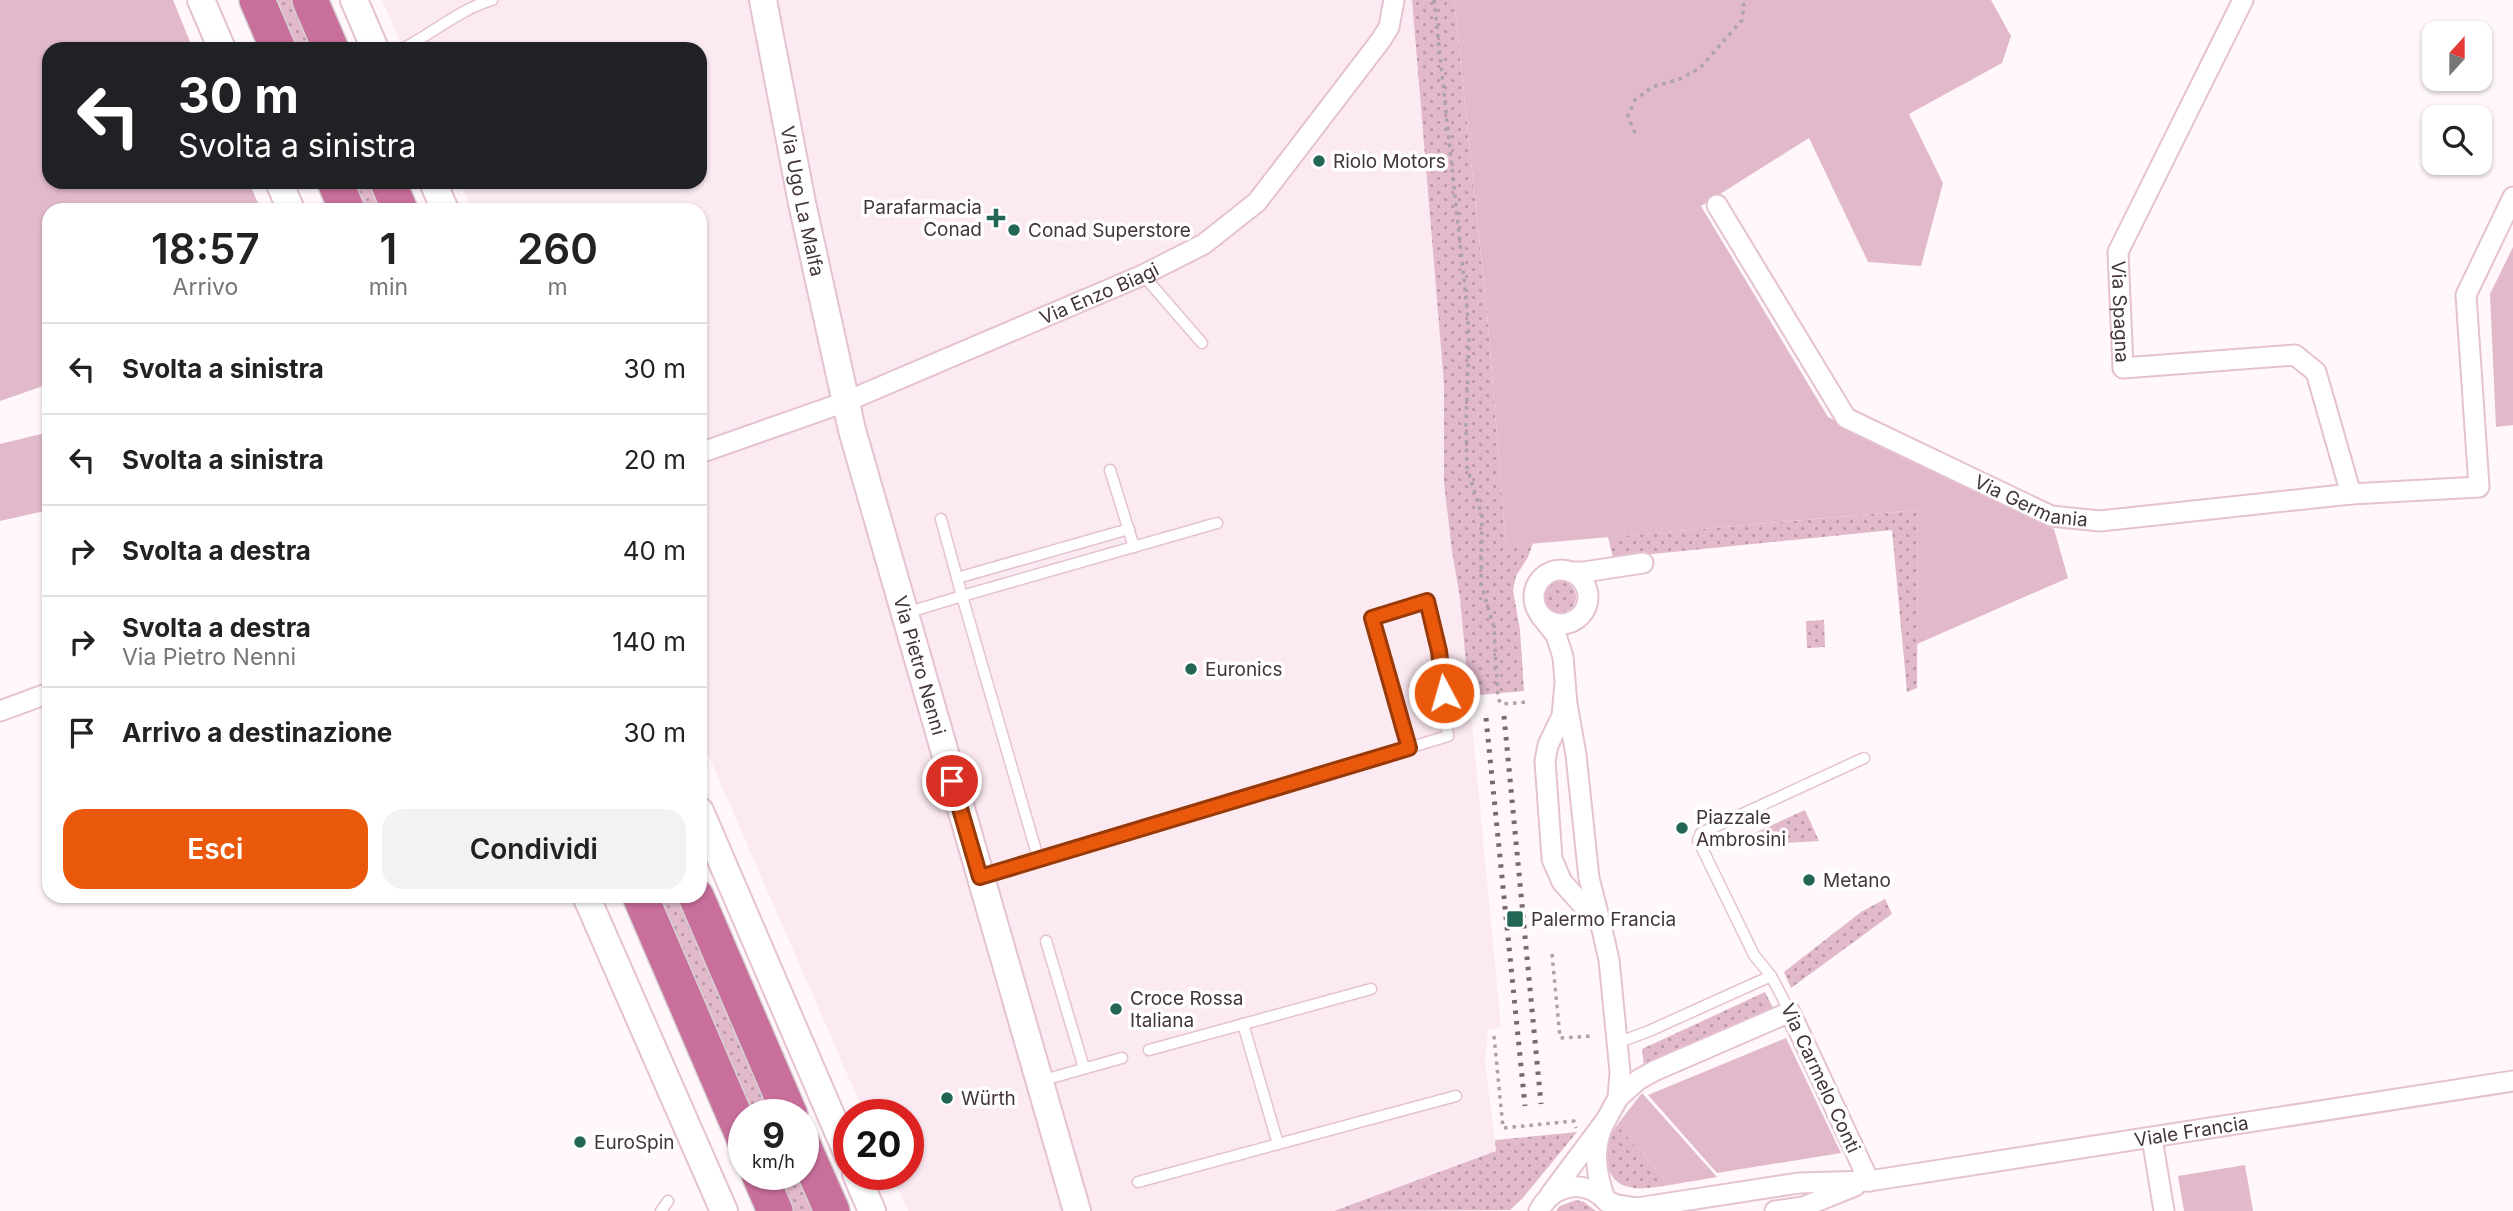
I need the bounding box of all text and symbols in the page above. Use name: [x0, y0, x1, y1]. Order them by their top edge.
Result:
north arrow: [2422, 21, 2492, 91]
map controls: [2422, 21, 2492, 175]
text: 30 m: [178, 66, 299, 125]
icon: left: [63, 70, 154, 161]
button: search: [2422, 105, 2492, 175]
street label: Via Ugo La Malfa: [775, 124, 829, 279]
text: Svolta a sinistra: [178, 126, 417, 165]
place label: Riolo Motors: [1333, 150, 1446, 173]
marker: Riolo Motors: [1311, 153, 1327, 169]
place label: Parafarmacia Conad: [863, 196, 982, 241]
marker: Parafarmacia Conad: [988, 210, 1004, 226]
place label: Conad Superstore: [1028, 219, 1191, 242]
marker: Conad Superstore: [1006, 222, 1022, 238]
text: 18:57: [151, 223, 260, 274]
text: 1: [380, 223, 397, 274]
text: 260: [517, 223, 598, 274]
street label: Via Enzo Biagi: [1036, 258, 1163, 330]
street label: Via Spagna: [2106, 260, 2134, 363]
text: Arrivo: [173, 273, 238, 301]
text: min: [369, 273, 408, 301]
text: m: [547, 273, 568, 301]
icon: left: [63, 350, 101, 388]
text: Svolta a sinistra: [122, 353, 324, 384]
text: 30 m: [623, 353, 686, 384]
icon: left: [63, 441, 101, 479]
text: Svolta a sinistra: [122, 444, 324, 475]
text: 20 m: [624, 444, 686, 475]
street label: Via Germania: [1971, 470, 2089, 532]
icon: right: [63, 532, 101, 570]
text: Svolta a destra: [122, 535, 311, 566]
text: 40 m: [623, 535, 686, 566]
street label: Via Pietro Nenni: [888, 593, 950, 738]
text: Svolta a destra: [122, 612, 311, 643]
icon: right: [63, 623, 101, 661]
text: 140 m: [612, 626, 686, 657]
text: Via Pietro Nenni: [122, 643, 296, 671]
position arrow: [1407, 656, 1481, 730]
place label: Euronics: [1205, 658, 1283, 681]
marker: Euronics: [1183, 661, 1199, 677]
icon: arrive: [63, 714, 101, 752]
text: Arrivo a destinazione: [122, 717, 392, 748]
text: 30 m: [623, 717, 686, 748]
pin: [922, 751, 982, 811]
icon: arrive: [933, 762, 971, 800]
place label: Piazzale Ambrosini: [1696, 806, 1786, 851]
button: Esci: [63, 809, 368, 889]
button: Condividi: [382, 809, 686, 889]
marker: Piazzale Ambrosini: [1674, 820, 1690, 836]
place label: Metano: [1823, 869, 1891, 892]
marker: Metano: [1801, 872, 1817, 888]
place label: Palermo Francia: [1531, 908, 1676, 931]
marker: Palermo Francia: [1505, 909, 1525, 929]
place label: Croce Rossa Italiana: [1130, 987, 1243, 1032]
street label: Via Carmelo Conti: [1776, 1000, 1865, 1157]
marker: Croce Rossa Italiana: [1108, 1001, 1124, 1017]
place label: Würth: [961, 1087, 1016, 1110]
marker: Würth: [939, 1090, 955, 1106]
speed limit sign: 20: [833, 1099, 924, 1190]
street label: Viale Francia: [2133, 1111, 2250, 1152]
text: 9: [762, 1114, 785, 1156]
place label: EuroSpin: [594, 1131, 675, 1154]
marker: EuroSpin: [572, 1134, 588, 1150]
text: km/h: [752, 1151, 795, 1172]

